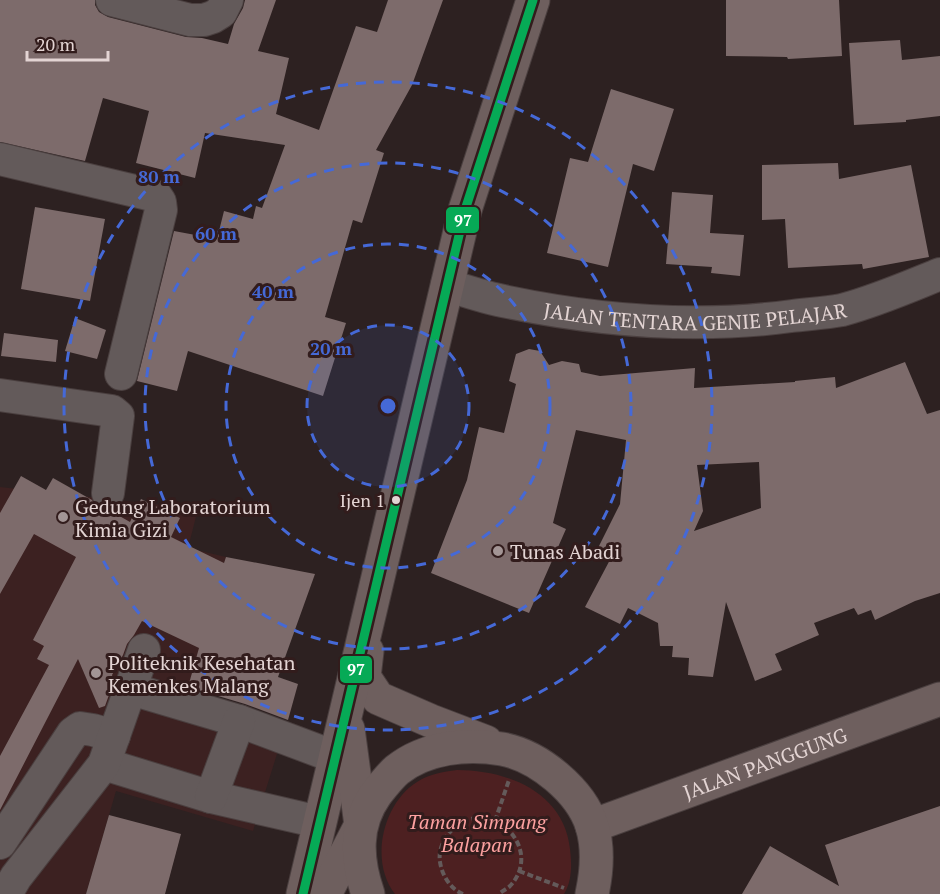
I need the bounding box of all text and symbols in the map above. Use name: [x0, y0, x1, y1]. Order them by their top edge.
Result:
scale bar: [27, 24, 108, 62]
text: 20 m: [36, 32, 76, 56]
text: 80 m: [138, 164, 180, 188]
line badge: 97: [445, 206, 480, 234]
text: 97: [454, 209, 472, 231]
text: 60 m: [195, 221, 237, 245]
text: 40 m: [252, 279, 294, 303]
street label: JALAN TENTARA GENIE PELAJAR: [542, 296, 849, 336]
text: 20 m: [310, 336, 352, 360]
centre of rings: [378, 396, 398, 416]
place label: Ijen 1: [340, 488, 385, 512]
place label: Gedung Laboratorium Kimia Gizi: [75, 493, 270, 543]
marker: Ijen 1: [390, 494, 402, 506]
marker: Gedung Laboratorium Kimia Gizi: [56, 510, 70, 524]
place label: Tunas Abadi: [510, 538, 620, 565]
marker: Tunas Abadi: [491, 544, 505, 558]
place label: Politeknik Kesehatan Kemenkes Malang: [108, 649, 295, 699]
line badge: 97: [339, 655, 373, 684]
text: 97: [347, 658, 365, 680]
marker: Politeknik Kesehatan Kemenkes Malang: [89, 666, 103, 680]
street label: JALAN PANGGUNG: [679, 721, 851, 805]
park label: Taman Simpang Balapan: [407, 808, 548, 858]

